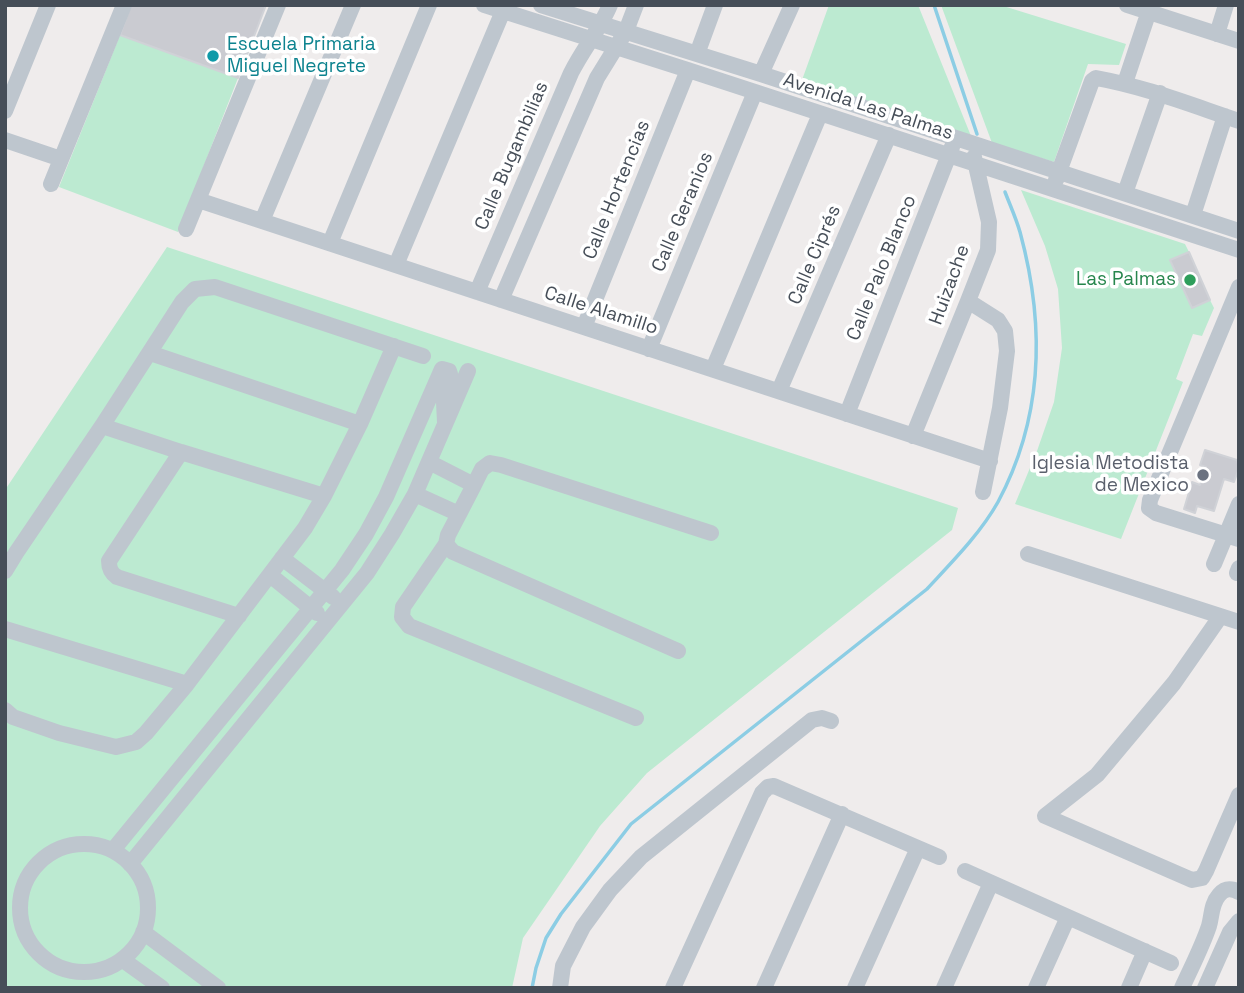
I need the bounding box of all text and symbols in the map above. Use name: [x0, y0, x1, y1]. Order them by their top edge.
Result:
place label: Escuela Primaria Miguel Negrete: [227, 34, 376, 78]
marker: Escuela Primaria Miguel Negrete: [205, 48, 221, 64]
street label: Avenida Las Palmas: [780, 69, 956, 145]
street label: Calle Bugambilias: [470, 78, 554, 234]
street label: Calle Hortencias: [579, 117, 655, 263]
street label: Calle Geranios: [647, 149, 719, 275]
street label: Calle Palo Blanco: [842, 192, 922, 344]
street label: Calle Ciprés: [784, 202, 846, 308]
street label: Huizache: [925, 242, 975, 328]
place label: Las Palmas: [1076, 269, 1176, 291]
marker: Las Palmas: [1182, 272, 1198, 288]
street label: Calle Alamillo: [541, 282, 661, 340]
place label: Iglesia Metodista de Mexico: [1032, 453, 1189, 497]
marker: Iglesia Metodista de Mexico: [1195, 467, 1211, 483]

